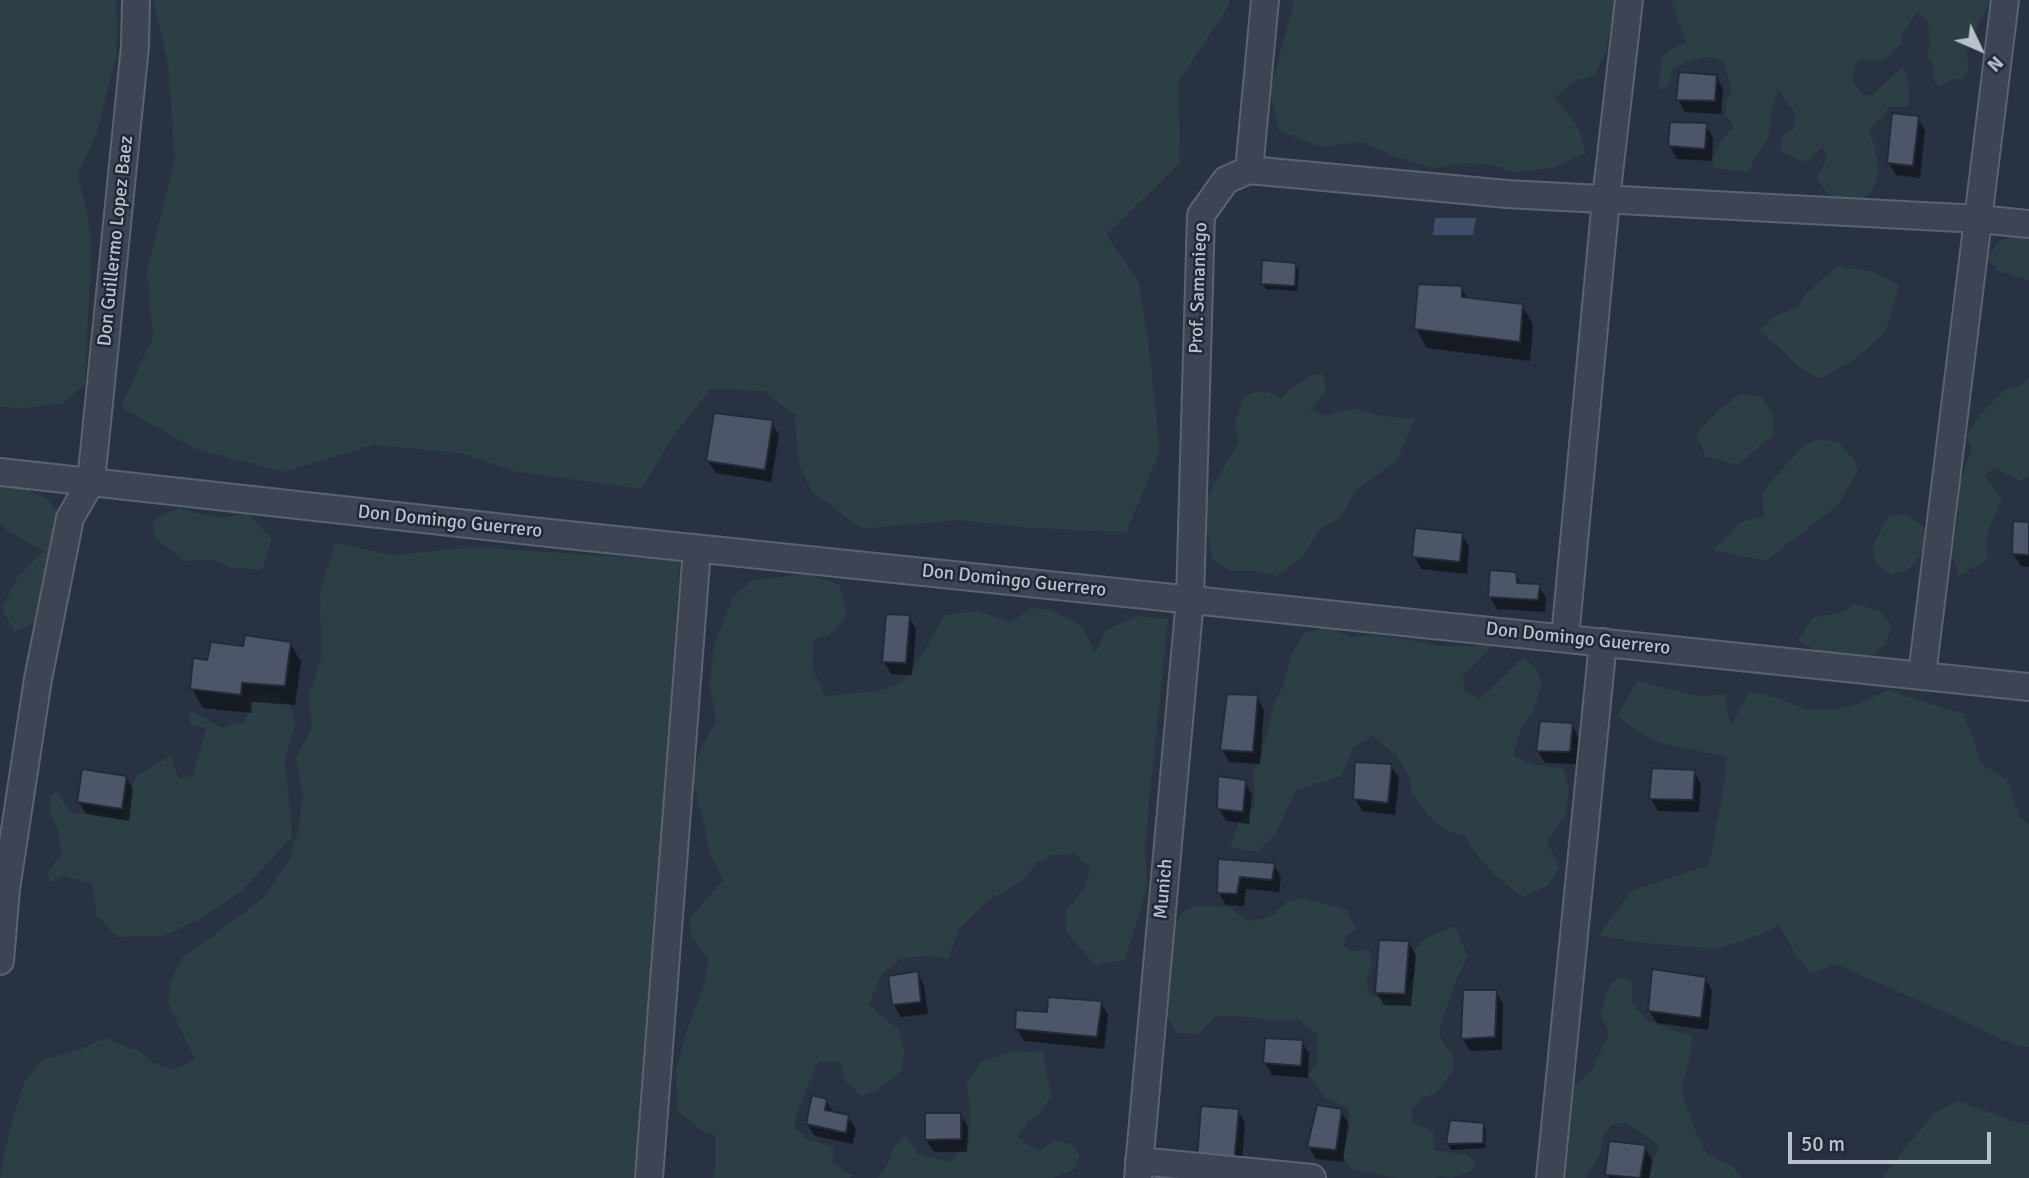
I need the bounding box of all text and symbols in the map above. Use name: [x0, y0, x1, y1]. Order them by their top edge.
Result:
north arrow: [1945, 14, 2015, 84]
text: N: [1982, 50, 2008, 77]
street label: Don Guillermo Lopez Baez: [94, 135, 138, 347]
street label: Prof. Samaniego: [1185, 222, 1213, 354]
street label: Don Domingo Guerrero: [357, 501, 543, 543]
street label: Don Domingo Guerrero: [921, 560, 1107, 602]
street label: Don Domingo Guerrero: [1485, 618, 1671, 660]
street label: Munich: [1150, 858, 1178, 920]
scale bar: [1791, 1118, 1994, 1162]
text: 50 m: [1801, 1131, 1845, 1157]

